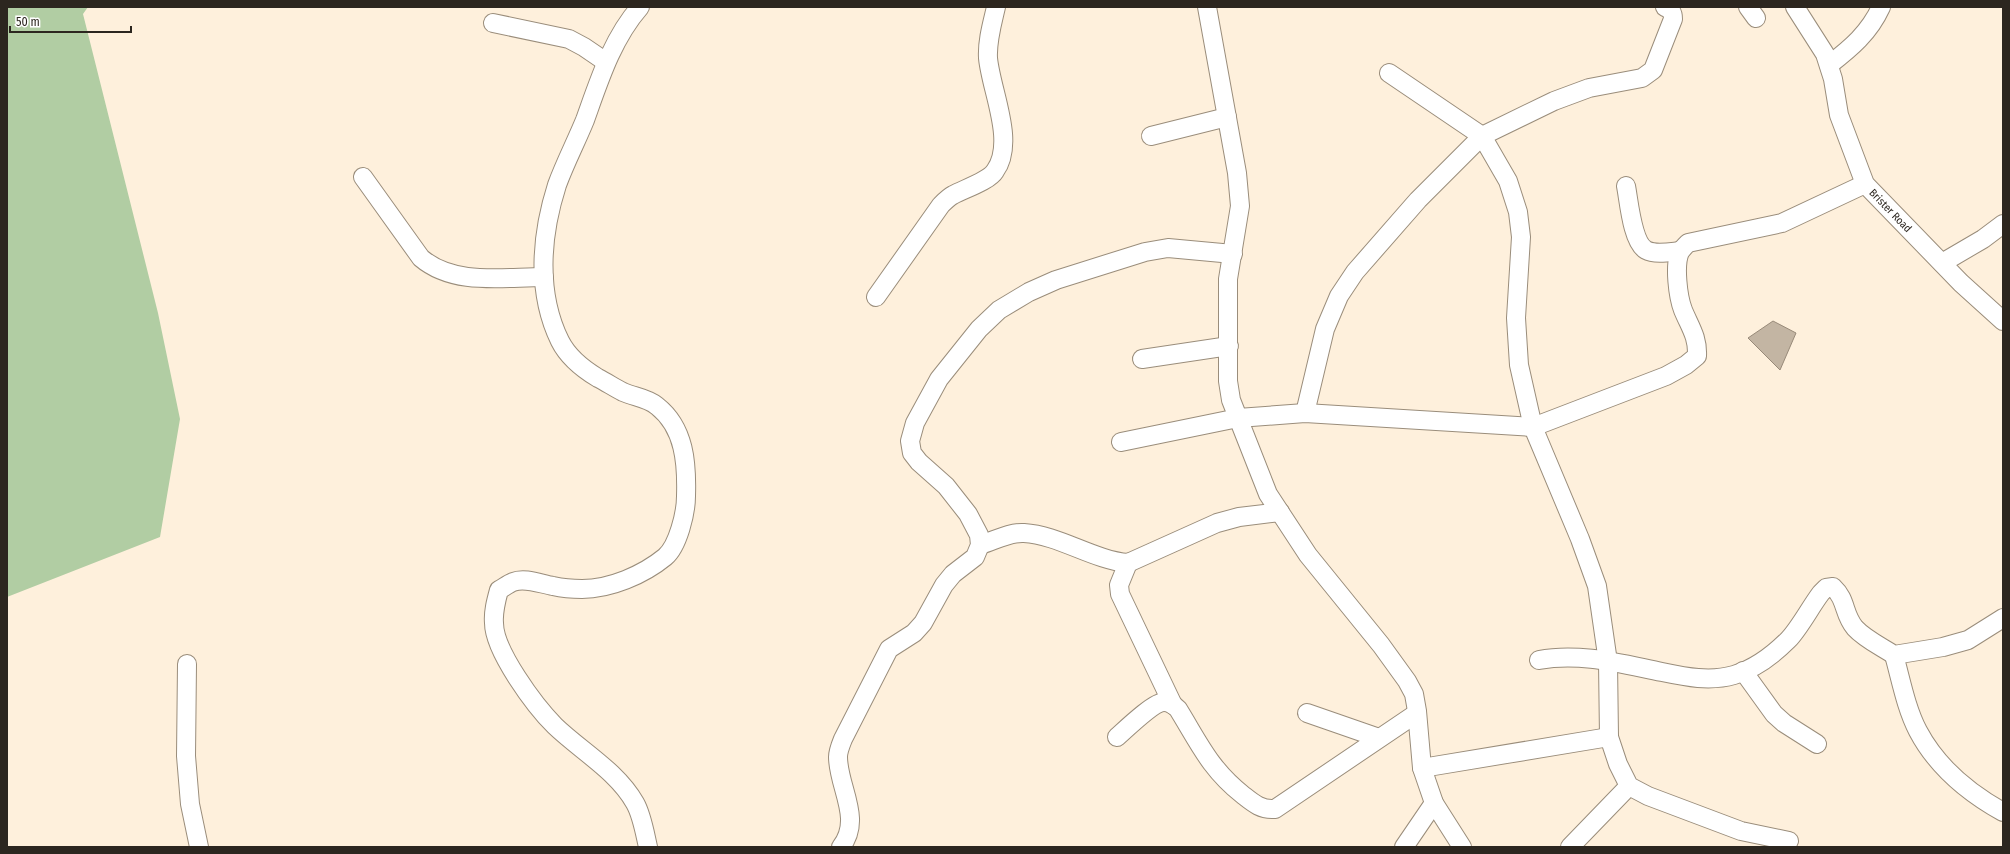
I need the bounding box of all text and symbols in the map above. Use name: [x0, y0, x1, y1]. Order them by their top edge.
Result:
scale bar: [10, 8, 131, 34]
text: 50 m: [16, 15, 40, 29]
street label: Brister Road: [1867, 186, 1915, 235]

